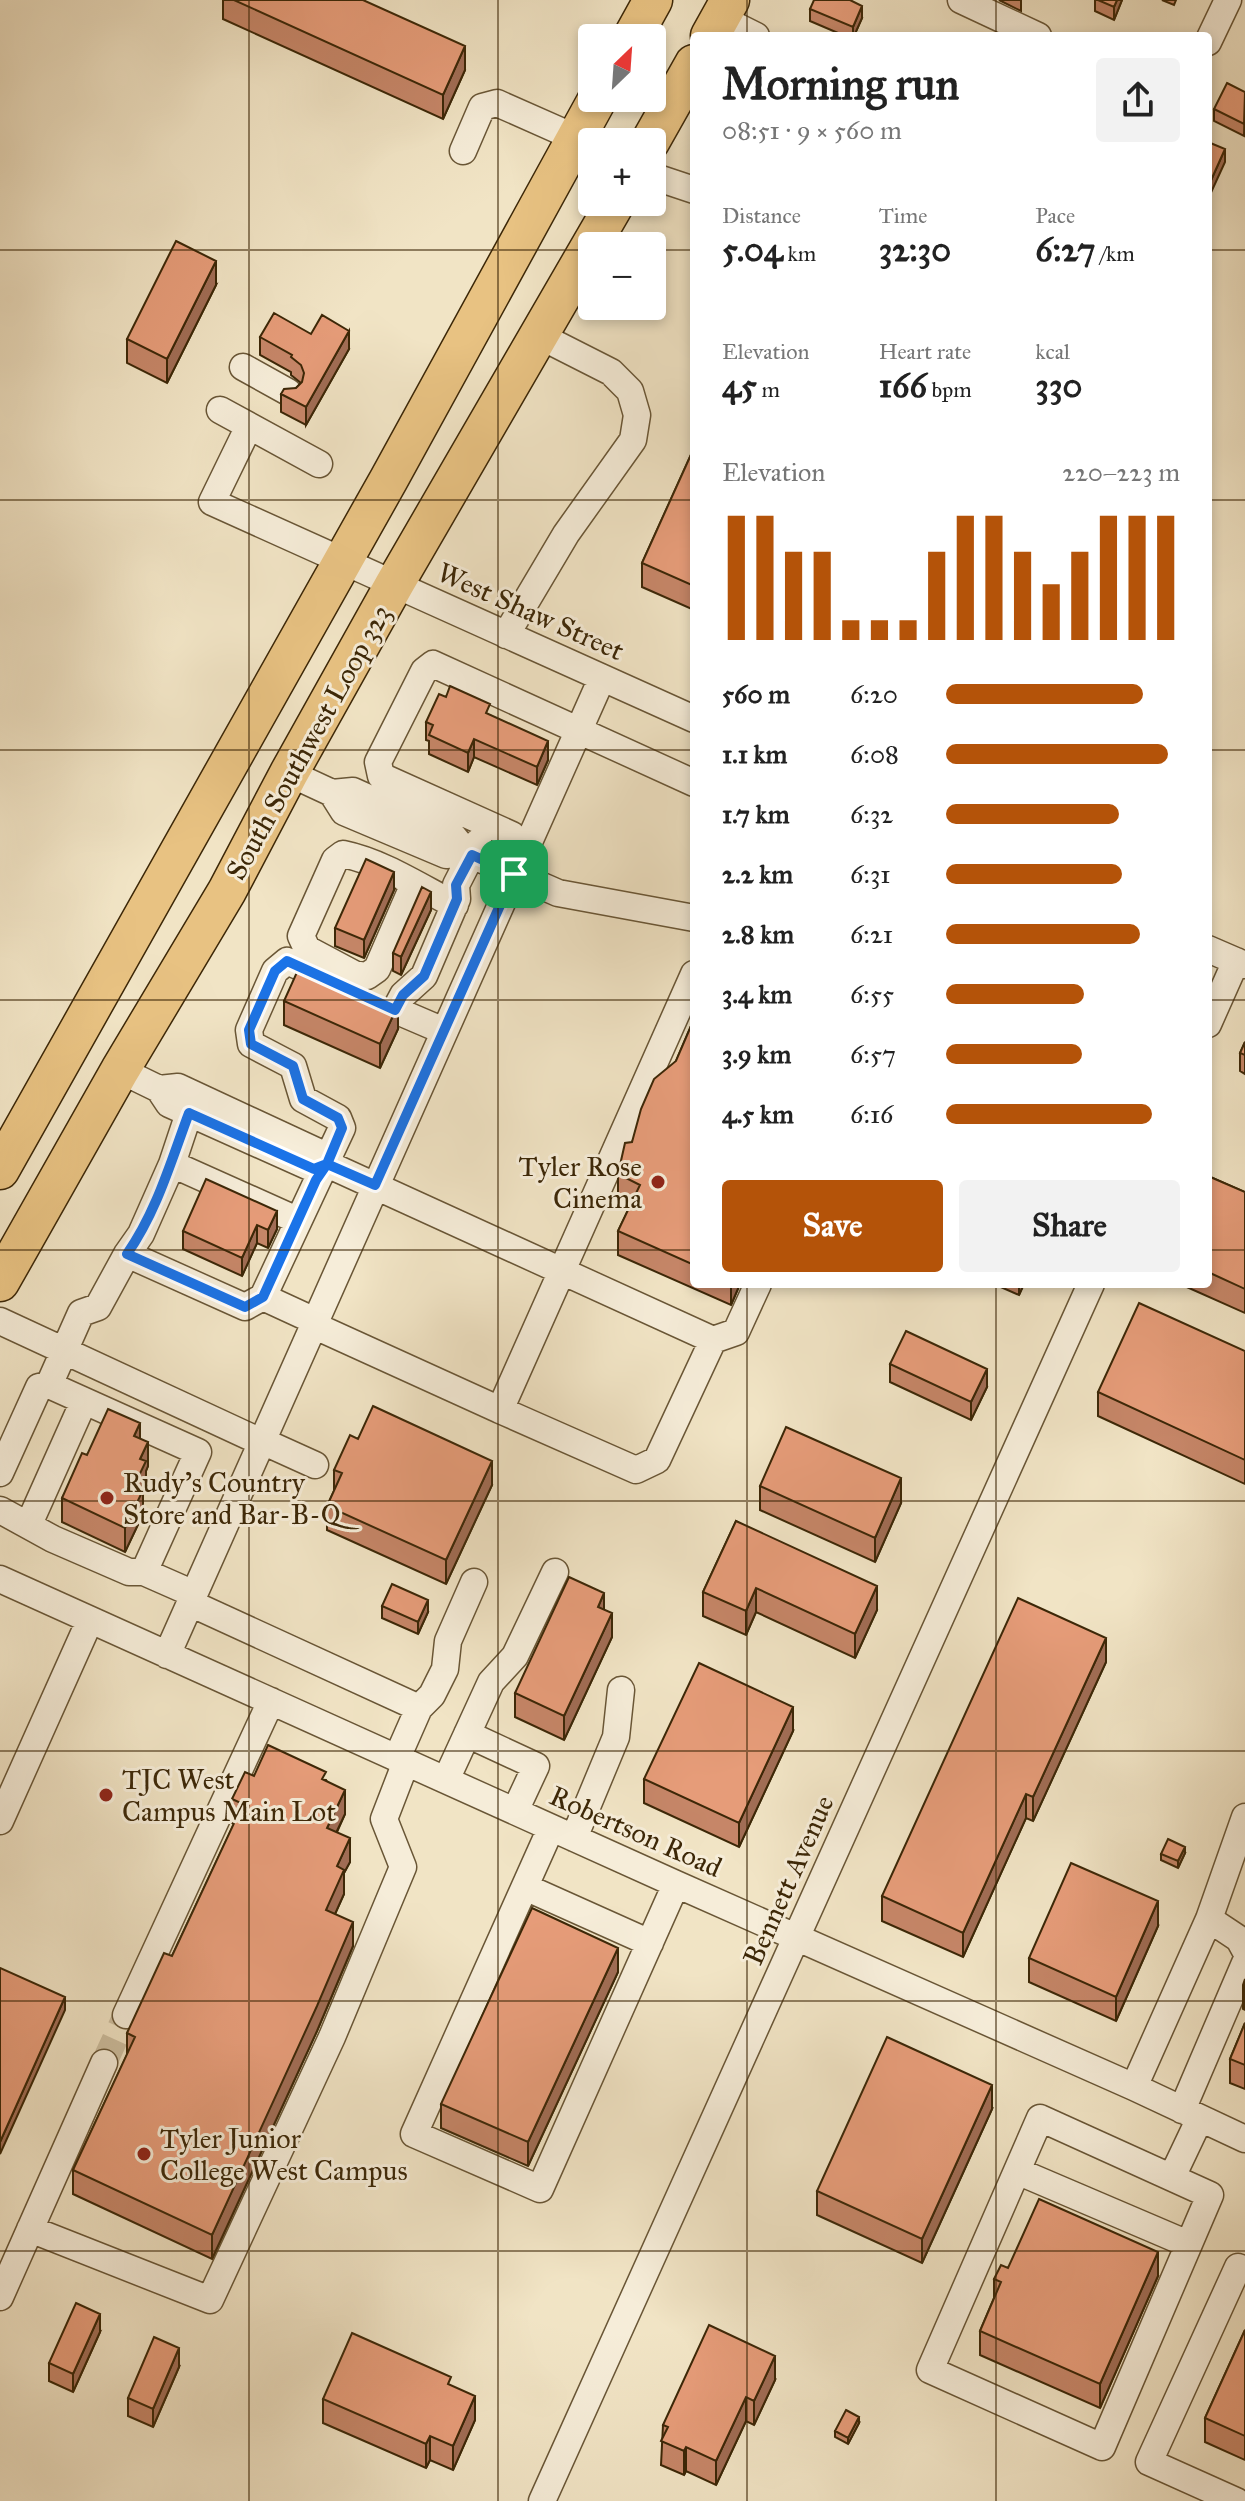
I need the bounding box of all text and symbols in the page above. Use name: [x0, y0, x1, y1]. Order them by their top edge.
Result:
north arrow: [578, 24, 666, 112]
map controls: [578, 24, 666, 320]
text: Morning run: [722, 57, 959, 111]
button: share: [1096, 58, 1180, 142]
text: 08:51 · 9 × 560 m: [722, 114, 902, 146]
button: +: [578, 128, 666, 216]
text: Distance: [722, 202, 801, 229]
text: Time: [879, 202, 927, 229]
text: Pace: [1035, 202, 1075, 229]
text: 5.04: [722, 229, 783, 270]
text: 32:30: [879, 229, 951, 270]
text: 6:27: [1035, 229, 1095, 270]
button: −: [578, 232, 666, 320]
text: km: [783, 240, 816, 267]
text: /km: [1095, 240, 1135, 267]
text: Elevation: [722, 338, 809, 365]
text: Heart rate: [879, 338, 971, 365]
text: kcal: [1035, 338, 1070, 365]
text: 45: [722, 365, 757, 406]
text: 166: [879, 365, 927, 406]
text: 330: [1035, 365, 1082, 406]
text: m: [757, 376, 780, 403]
text: bpm: [927, 376, 972, 403]
text: Elevation: [722, 456, 825, 488]
text: 220–223 m: [1062, 456, 1180, 488]
street label: West Shaw Street: [432, 555, 630, 668]
street label: South Southwest Loop 323: [218, 599, 399, 886]
text: 560 m: [722, 678, 790, 710]
text: 6:20: [850, 678, 898, 710]
text: 1.1 km: [722, 738, 787, 770]
text: 6:08: [850, 738, 899, 770]
text: 1.7 km: [722, 798, 790, 830]
text: 6:32: [850, 798, 893, 830]
pin: [480, 840, 548, 908]
icon: arrive: [492, 852, 536, 896]
text: 2.2 km: [722, 858, 793, 890]
text: 6:31: [850, 858, 891, 890]
text: 2.8 km: [722, 918, 794, 950]
text: 6:21: [850, 918, 893, 950]
text: 3.4 km: [722, 978, 792, 1010]
text: 6:55: [850, 978, 894, 1010]
text: 3.9 km: [722, 1038, 791, 1070]
text: 6:57: [850, 1038, 896, 1070]
text: 4.5 km: [722, 1098, 794, 1130]
text: 6:16: [850, 1098, 893, 1130]
place label: Tyler Rose Cinema: [518, 1149, 642, 1216]
marker: Tyler Rose Cinema: [649, 1173, 667, 1191]
button: Save: [722, 1180, 943, 1272]
button: Share: [959, 1180, 1180, 1272]
place label: Rudy's Country Store and Bar-B-Q: [123, 1465, 360, 1532]
marker: Rudy's Country Store and Bar-B-Q: [98, 1489, 116, 1507]
place label: TJC West Campus Main Lot: [122, 1762, 336, 1829]
street label: Robertson Road: [544, 1778, 727, 1885]
marker: TJC West Campus Main Lot: [97, 1786, 115, 1804]
street label: Bennett Avenue: [735, 1790, 841, 1970]
place label: Tyler Junior College West Campus: [160, 2121, 408, 2188]
marker: Tyler Junior College West Campus: [135, 2145, 153, 2163]

